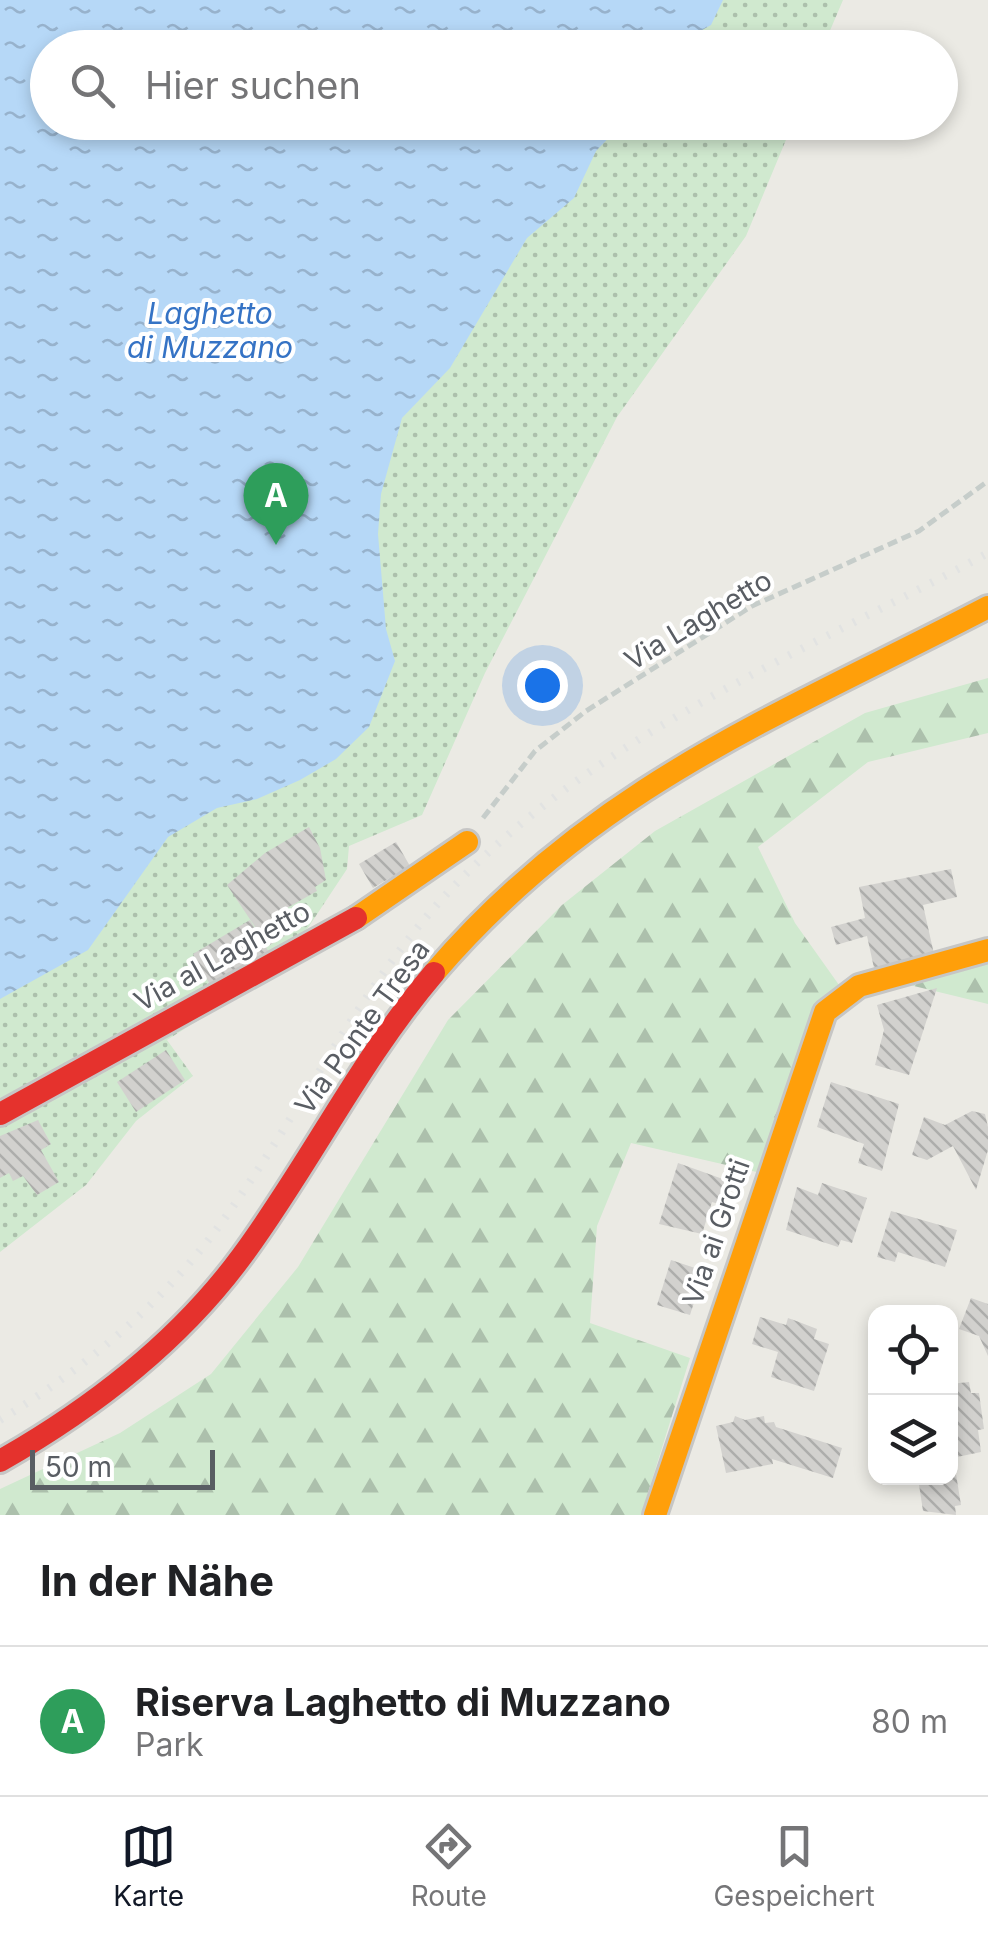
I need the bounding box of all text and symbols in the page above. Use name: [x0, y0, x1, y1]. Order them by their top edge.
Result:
search box: [30, 30, 958, 140]
icon: search: [65, 58, 120, 113]
text: Hier suchen: [145, 62, 361, 108]
water label: Laghetto di Muzzano: [127, 295, 293, 365]
pin: A: [244, 462, 308, 545]
street label: Via Laghetto: [618, 563, 778, 677]
your location: [517, 660, 568, 711]
street label: Via al Laghetto: [128, 894, 316, 1018]
street label: Via Ponte Tresa: [287, 933, 437, 1121]
street label: Via ai Grotti: [675, 1154, 757, 1310]
map controls: [868, 1305, 958, 1485]
button: locate: [868, 1305, 958, 1395]
button: layers: [868, 1395, 958, 1485]
scale bar: [30, 1445, 215, 1490]
text: 50 m: [45, 1450, 112, 1484]
text: In der Nähe: [40, 1555, 274, 1606]
text: Riserva Laghetto di Muzzano: [135, 1679, 671, 1725]
text: A: [61, 1702, 84, 1741]
text: 80 m: [871, 1702, 948, 1741]
text: Park: [135, 1725, 204, 1764]
tab: Karte: [113, 1819, 184, 1913]
tab: Route: [411, 1819, 487, 1913]
tab: Gespeichert: [713, 1819, 875, 1913]

